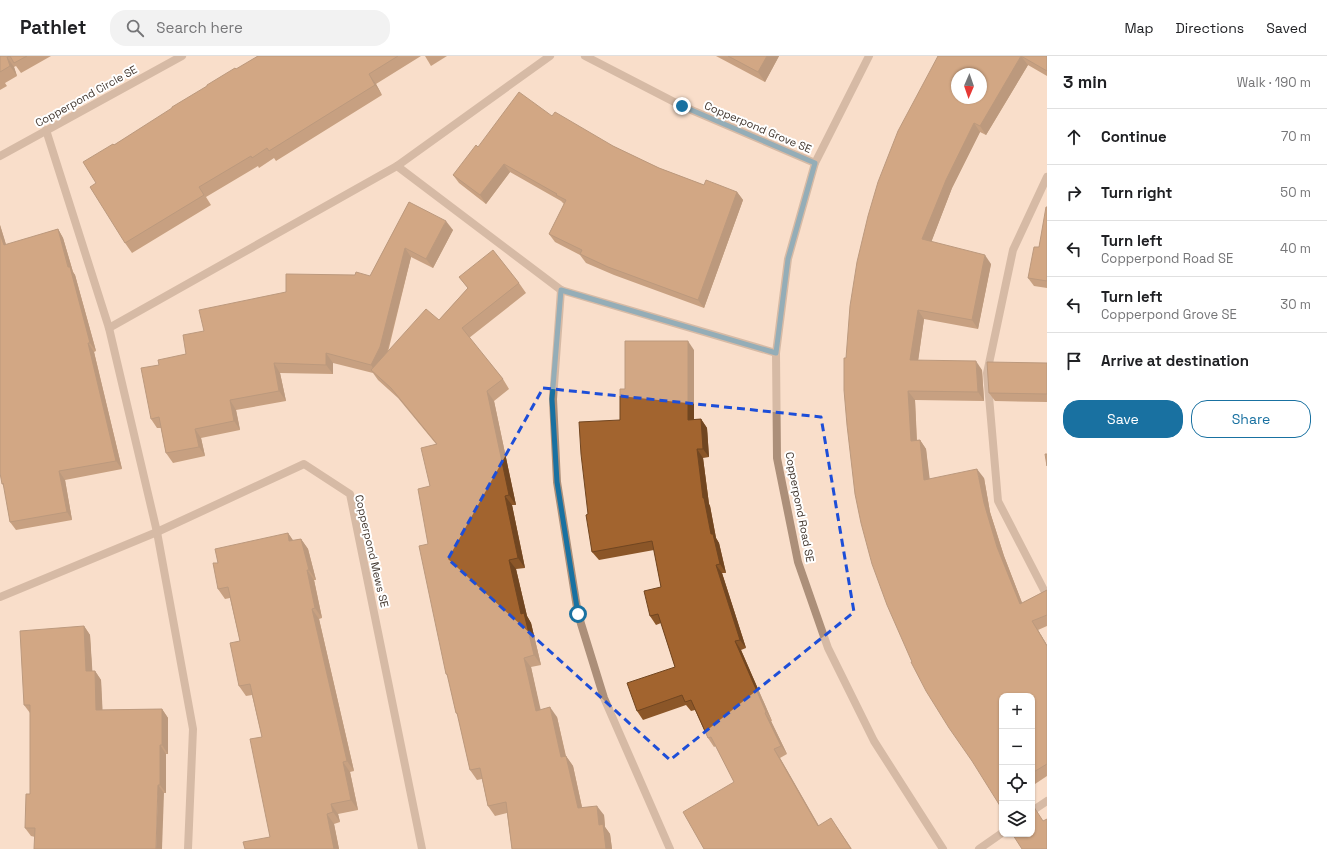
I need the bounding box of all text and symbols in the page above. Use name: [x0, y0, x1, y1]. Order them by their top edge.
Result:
search box: [110, 10, 390, 46]
text: Pathlet: [20, 15, 86, 40]
icon: search: [124, 17, 146, 39]
text: Search here: [156, 18, 243, 37]
text: Map: [1124, 19, 1154, 37]
text: Directions: [1176, 19, 1244, 37]
text: Saved: [1266, 19, 1307, 37]
street label: Copperpond Circle SE: [33, 62, 139, 130]
north arrow: [951, 68, 987, 104]
text: 3 min: [1063, 71, 1107, 93]
text: Walk · 190 m: [1237, 74, 1311, 91]
route end: [673, 97, 691, 115]
street label: Copperpond Grove SE: [702, 98, 814, 156]
icon: ahead: [1063, 126, 1085, 148]
text: Continue: [1101, 127, 1167, 146]
text: 70 m: [1281, 128, 1311, 145]
icon: right: [1063, 182, 1085, 204]
text: Turn right: [1101, 183, 1172, 202]
text: 50 m: [1280, 184, 1311, 201]
text: Turn left: [1101, 231, 1163, 250]
icon: left: [1063, 238, 1085, 260]
text: 40 m: [1280, 240, 1311, 257]
text: Copperpond Road SE: [1101, 250, 1233, 267]
text: Turn left: [1101, 287, 1163, 306]
icon: left: [1063, 294, 1085, 316]
text: 30 m: [1280, 296, 1311, 313]
text: Copperpond Grove SE: [1101, 306, 1237, 323]
icon: arrive: [1063, 350, 1085, 372]
text: Arrive at destination: [1101, 351, 1249, 370]
button: Save: [1063, 400, 1183, 438]
button: Share: [1191, 400, 1311, 438]
street label: Copperpond Road SE: [782, 451, 818, 563]
street label: Copperpond Mews SE: [352, 493, 392, 609]
route start: [569, 605, 587, 623]
map controls: [999, 693, 1035, 837]
button: +: [999, 693, 1035, 729]
button: −: [999, 729, 1035, 765]
button: locate: [999, 765, 1035, 801]
button: layers: [999, 801, 1035, 837]

